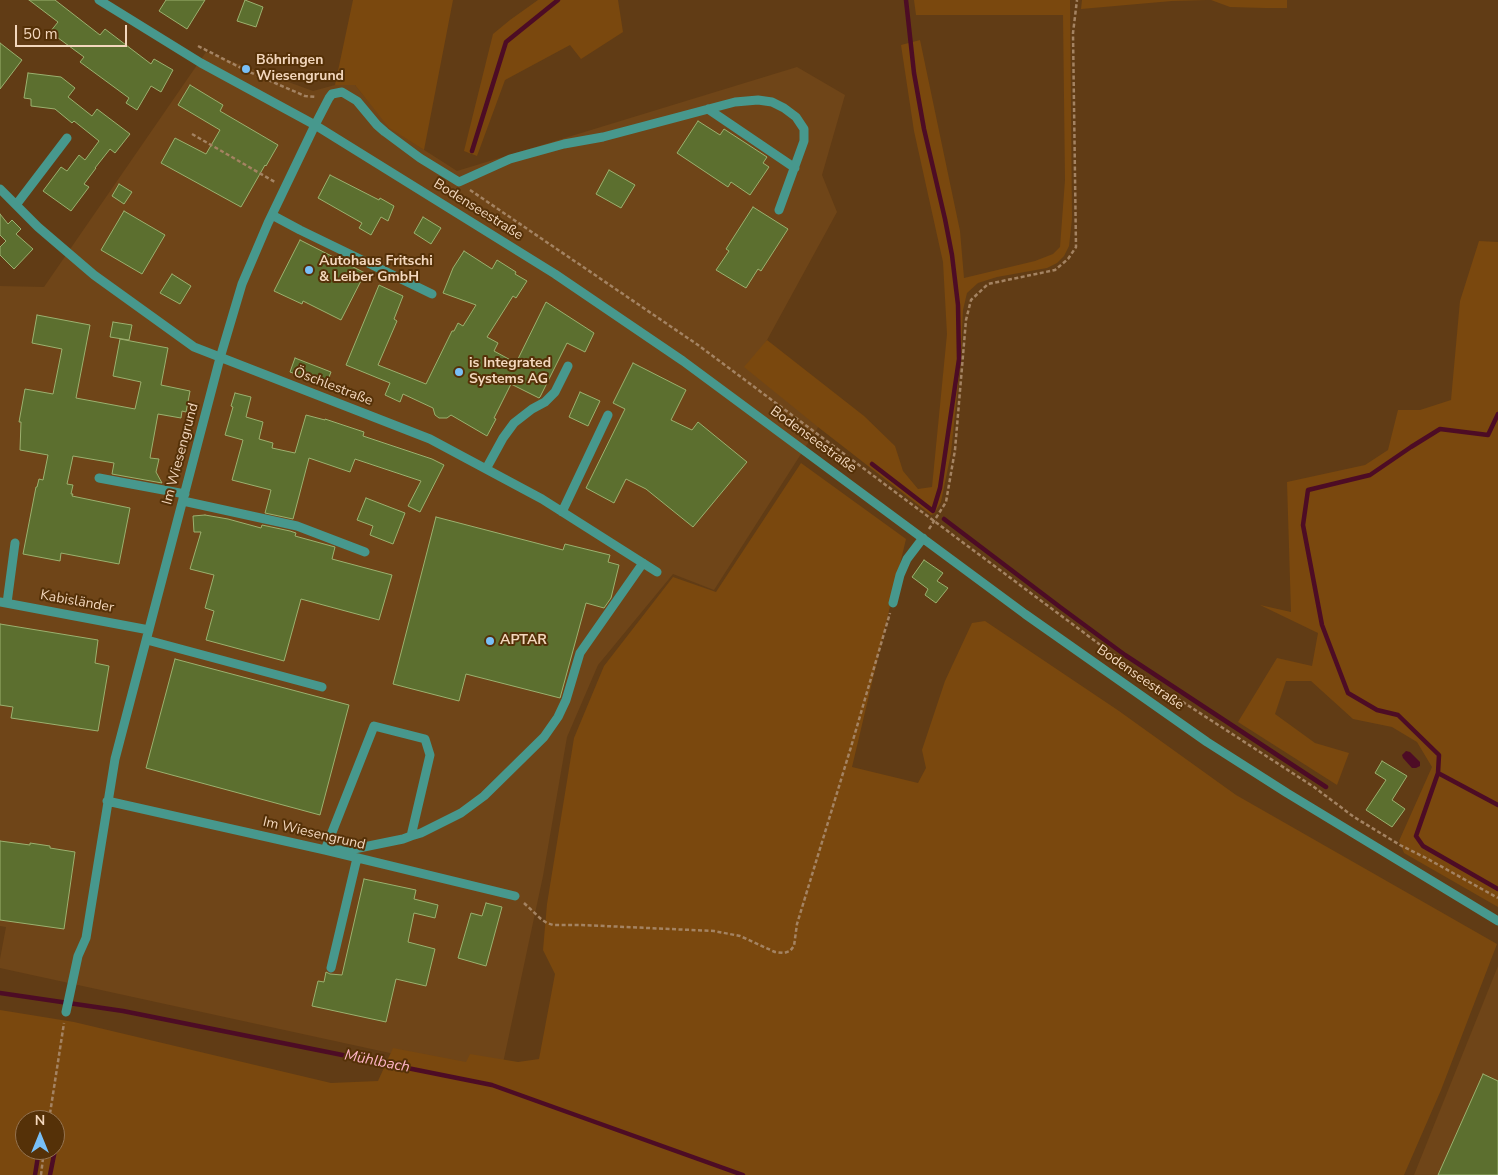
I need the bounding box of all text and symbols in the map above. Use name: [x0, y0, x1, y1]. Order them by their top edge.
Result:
scale bar: [18, 15, 130, 47]
text: 50 m: [23, 24, 58, 44]
place label: Böhringen Wiesengrund: [256, 53, 344, 85]
marker: Böhringen Wiesengrund: [240, 63, 252, 75]
street label: Bodenseestraße: [430, 176, 526, 244]
place label: Autohaus Fritschi & Leiber GmbH: [319, 254, 433, 286]
marker: Autohaus Fritschi & Leiber GmbH: [303, 264, 315, 276]
place label: is Integrated Systems AG: [469, 356, 551, 388]
street label: Öschlestraße: [291, 364, 375, 410]
marker: is Integrated Systems AG: [453, 366, 465, 378]
street label: Im Wiesengrund: [159, 401, 203, 507]
street label: Bodenseestraße: [767, 403, 859, 477]
street label: Kabisländer: [39, 587, 115, 617]
place label: APTAR: [500, 633, 547, 649]
marker: APTAR: [484, 635, 496, 647]
street label: Bodenseestraße: [1093, 642, 1187, 714]
street label: Im Wiesengrund: [261, 814, 367, 854]
water label: Mühlbach: [343, 1047, 411, 1077]
north arrow: [15, 1110, 65, 1160]
text: N: [35, 1111, 45, 1130]

